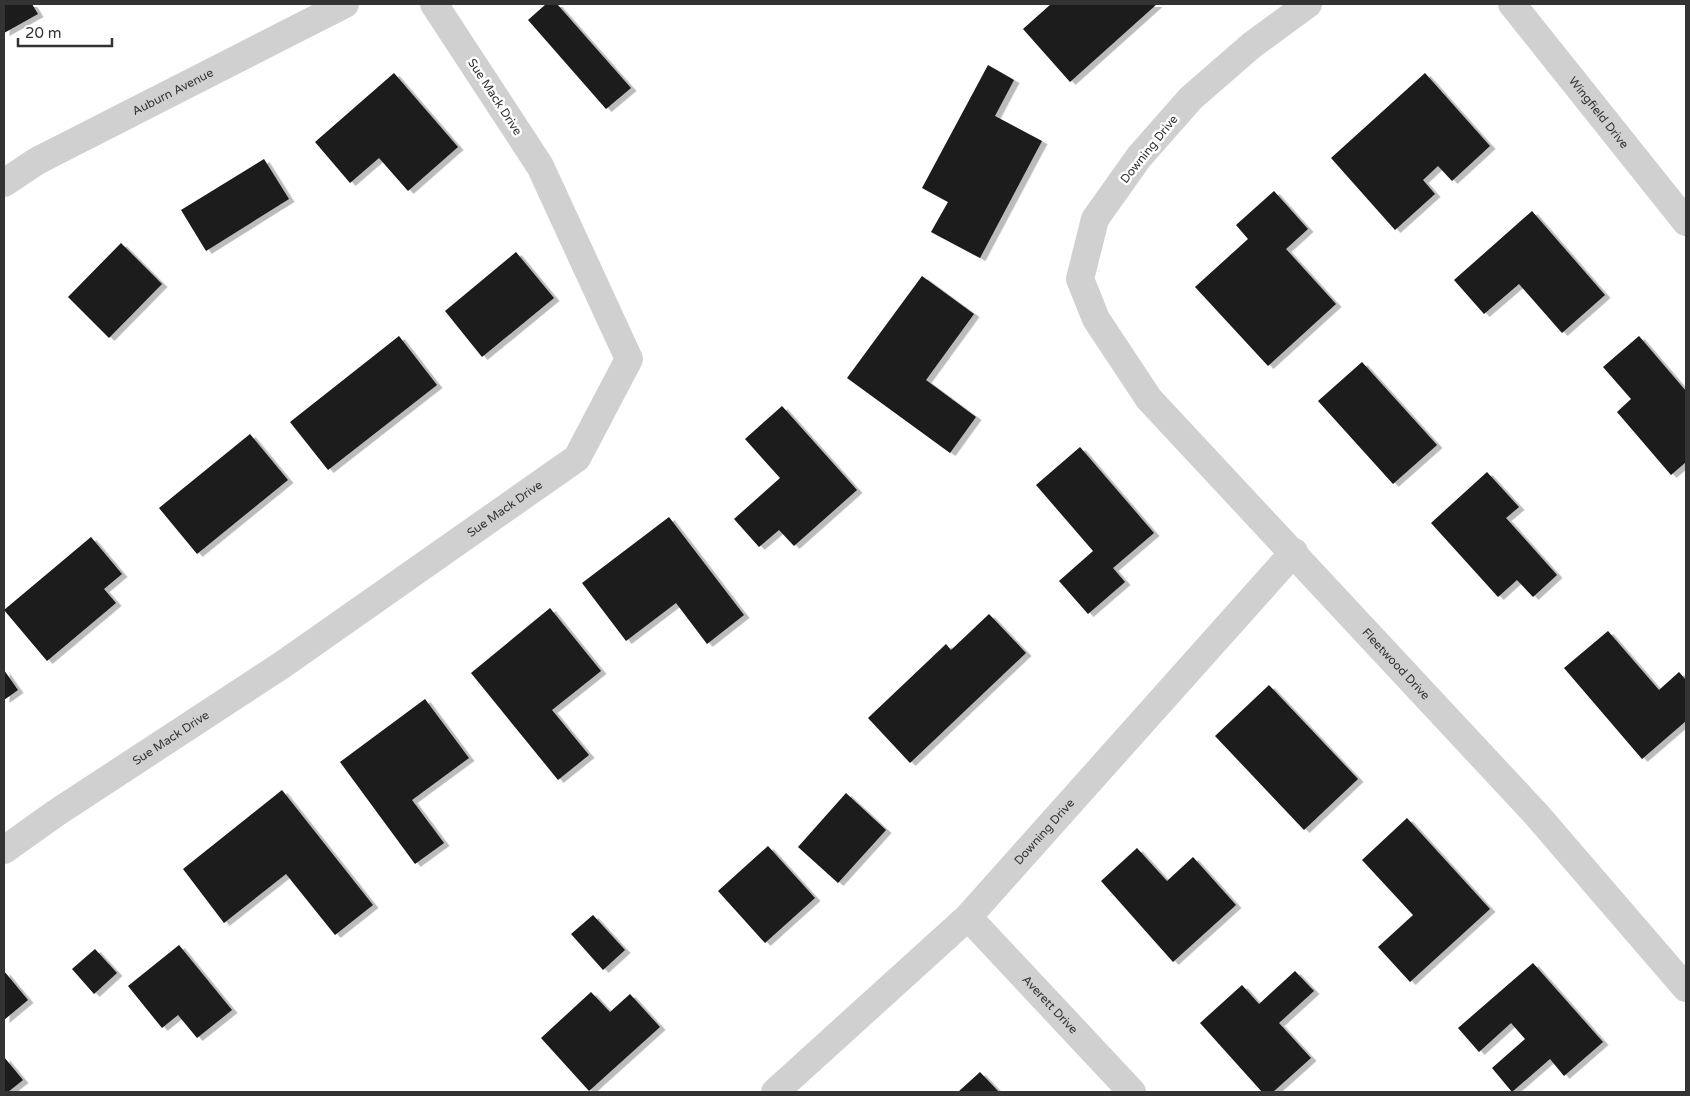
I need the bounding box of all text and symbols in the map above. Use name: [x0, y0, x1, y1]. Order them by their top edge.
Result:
scale bar: [18, 15, 111, 47]
text: 20 m: [25, 24, 62, 42]
street label: Sue Mack Drive: [465, 56, 525, 138]
street label: Auburn Avenue: [130, 65, 216, 118]
street label: Wingfield Drive: [1566, 74, 1632, 151]
street label: Downing Drive: [1117, 112, 1181, 186]
street label: Sue Mack Drive: [464, 477, 545, 540]
street label: Fleetwood Drive: [1359, 625, 1433, 703]
street label: Sue Mack Drive: [130, 708, 212, 768]
street label: Downing Drive: [1011, 796, 1077, 867]
street label: Averett Drive: [1019, 973, 1081, 1037]

